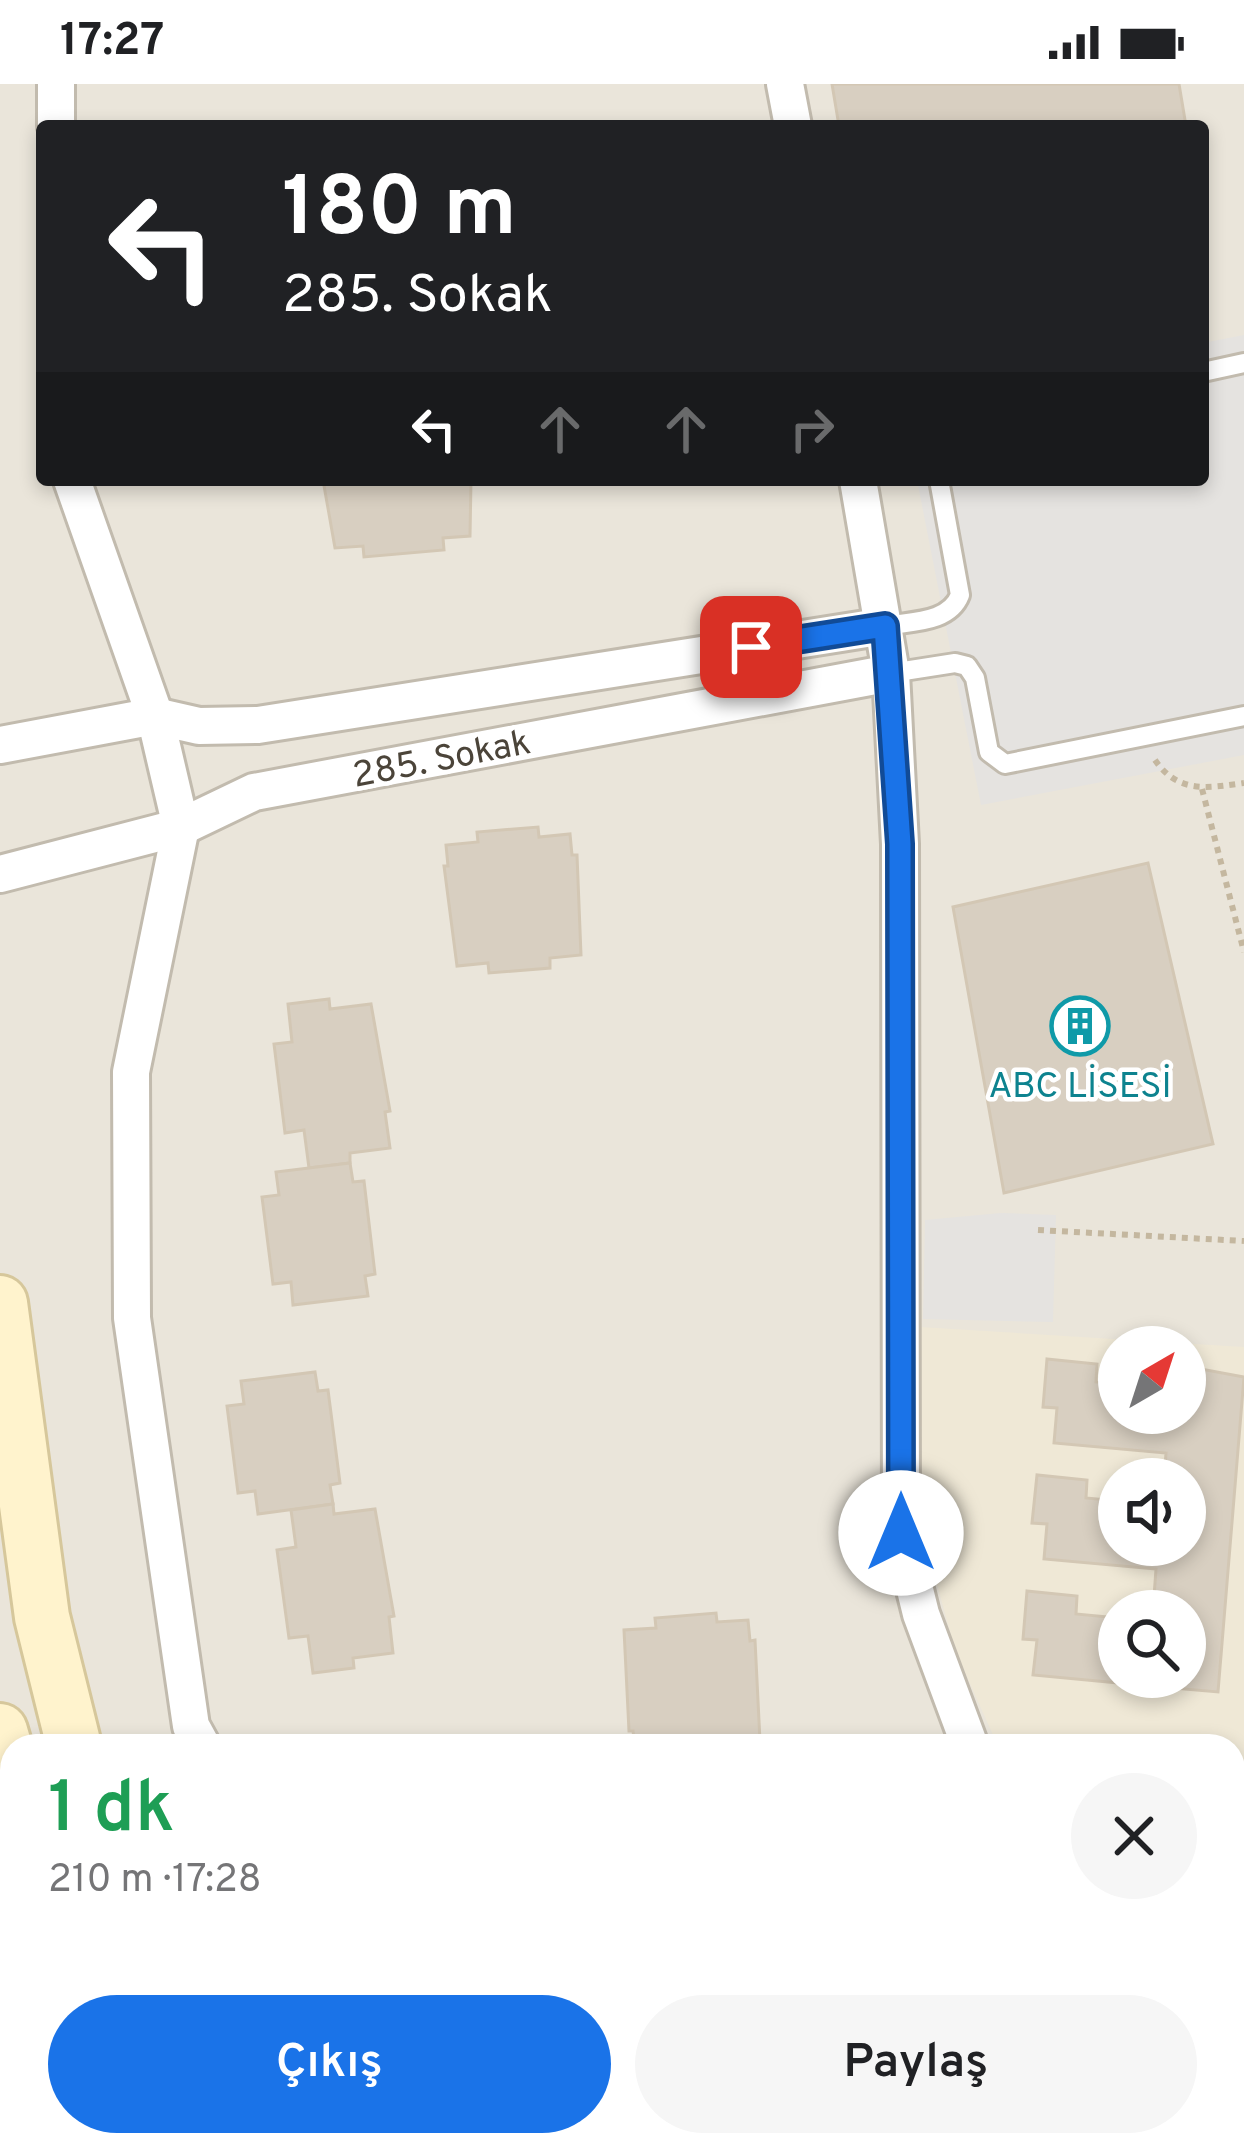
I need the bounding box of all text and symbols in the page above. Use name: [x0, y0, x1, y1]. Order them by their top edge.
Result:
text: 17:27: [60, 14, 164, 71]
text: 180 m: [282, 159, 517, 265]
icon: left: [84, 168, 240, 324]
text: 285. Sokak: [282, 263, 552, 332]
icon: left: [401, 396, 467, 462]
icon: ahead: [527, 396, 593, 462]
icon: ahead: [653, 396, 719, 462]
icon: right: [779, 396, 845, 462]
pin: [700, 596, 802, 698]
icon: arrive: [718, 614, 784, 680]
street label: 285. Sokak: [349, 721, 535, 801]
building icon: ABC LİSESİ: [1049, 995, 1111, 1057]
place label: ABC LİSESİ: [988, 1064, 1172, 1111]
north arrow: [1098, 1326, 1206, 1434]
map controls: [1098, 1326, 1206, 1698]
button: sound: [1098, 1458, 1206, 1566]
position arrow: [838, 1470, 964, 1596]
button: search: [1098, 1590, 1206, 1698]
text: 1 dk: [48, 1766, 175, 1858]
button: close: [1071, 1773, 1197, 1899]
text: 210 m · 17:28: [48, 1857, 262, 1906]
button: Çıkış: [48, 1995, 611, 2133]
button: Paylaş: [635, 1995, 1197, 2133]

